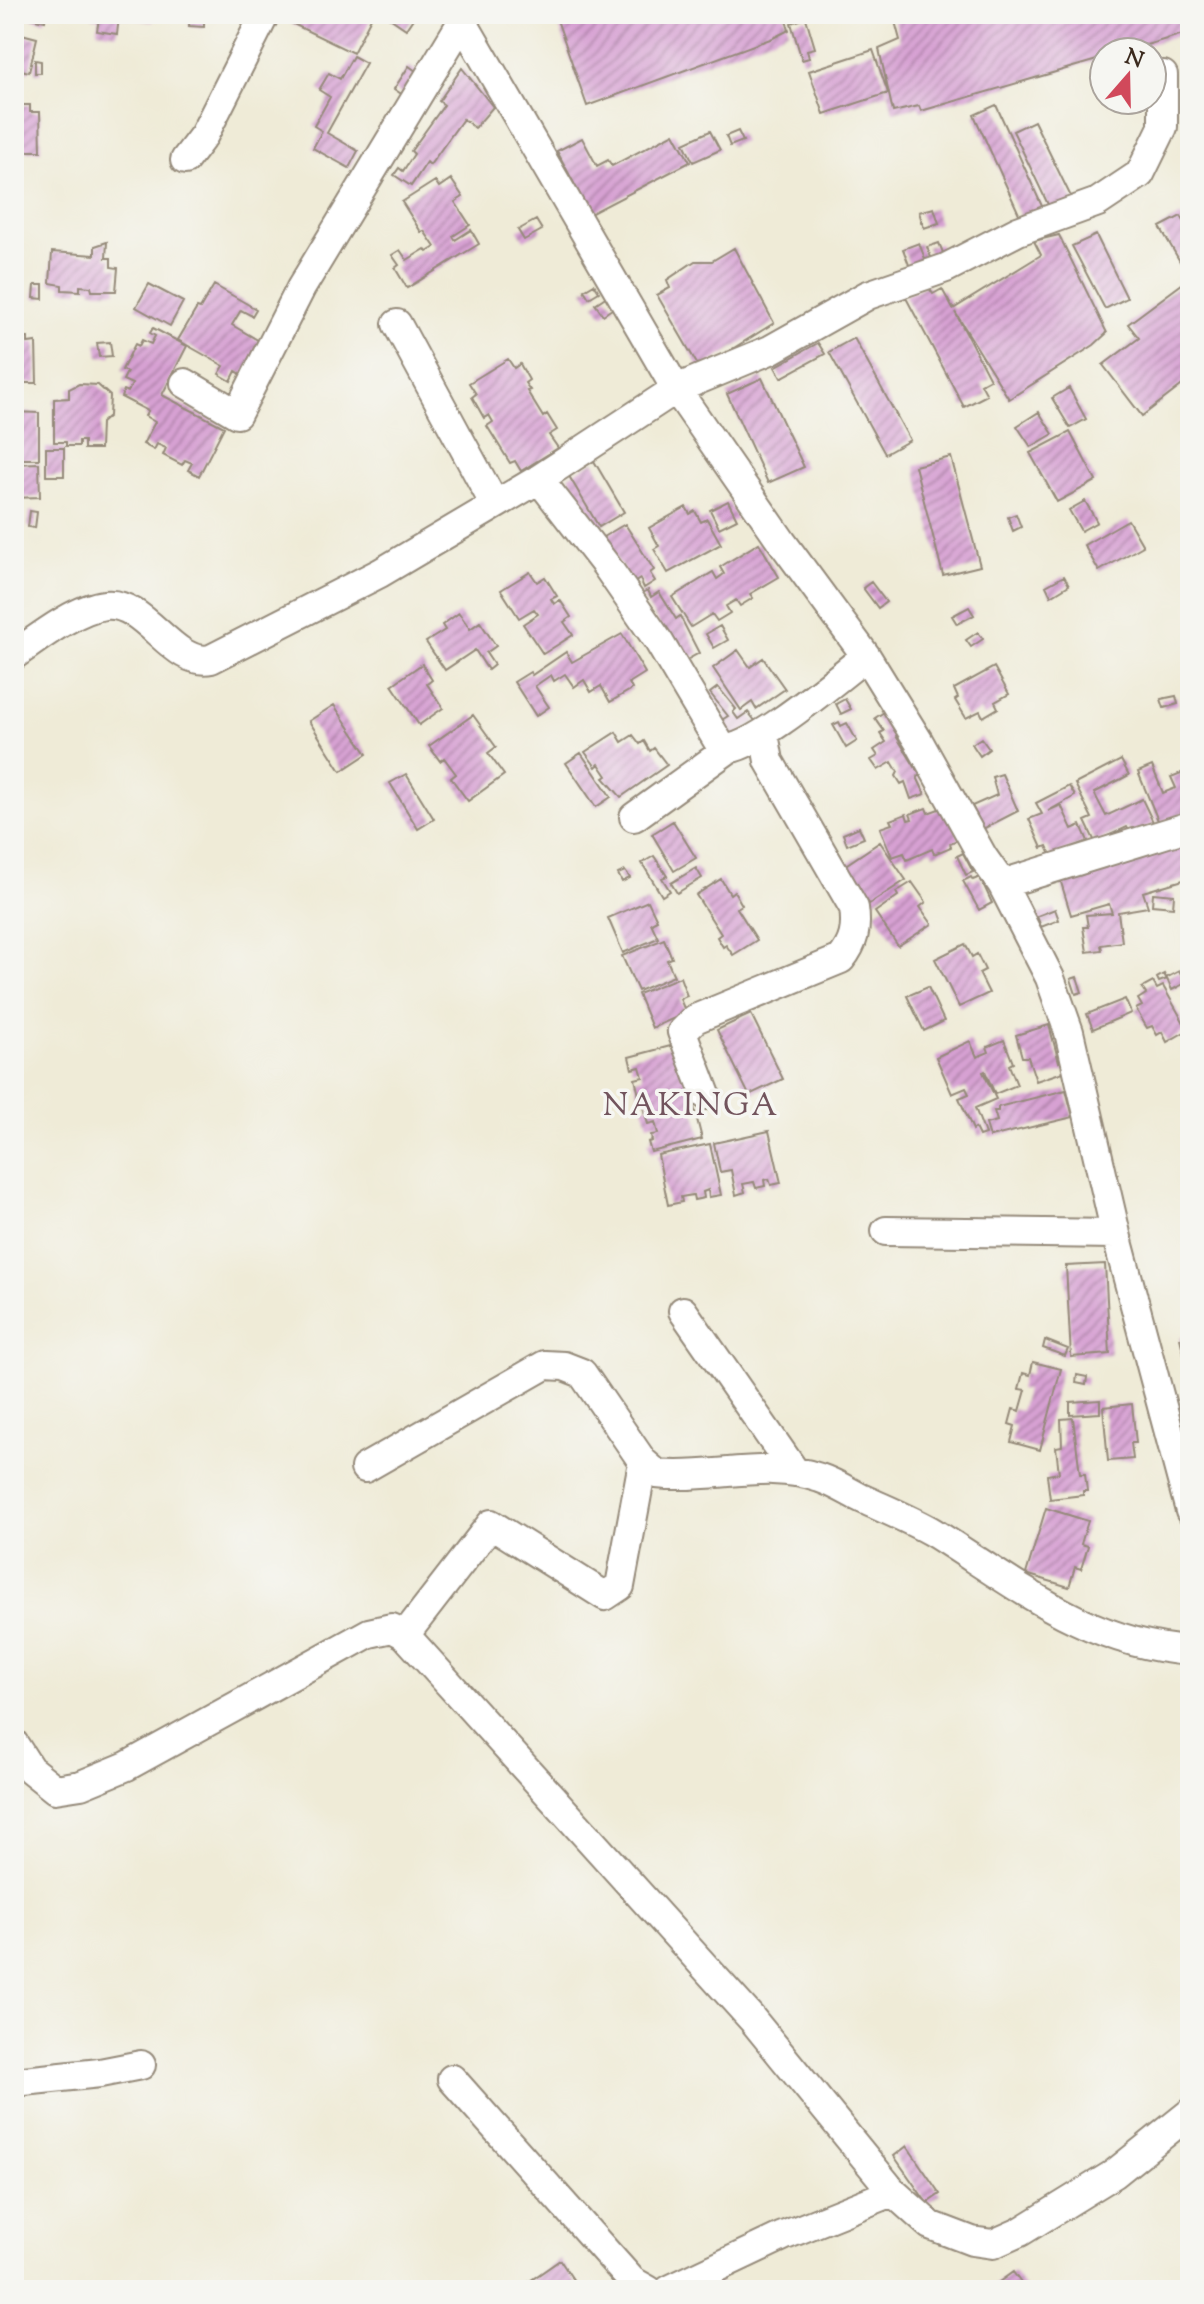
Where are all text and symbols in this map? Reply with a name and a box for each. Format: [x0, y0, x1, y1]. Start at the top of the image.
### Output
north arrow [1088, 36, 1168, 116]
text: N [1120, 42, 1148, 78]
district label: NAKINGA [603, 1084, 779, 1130]

